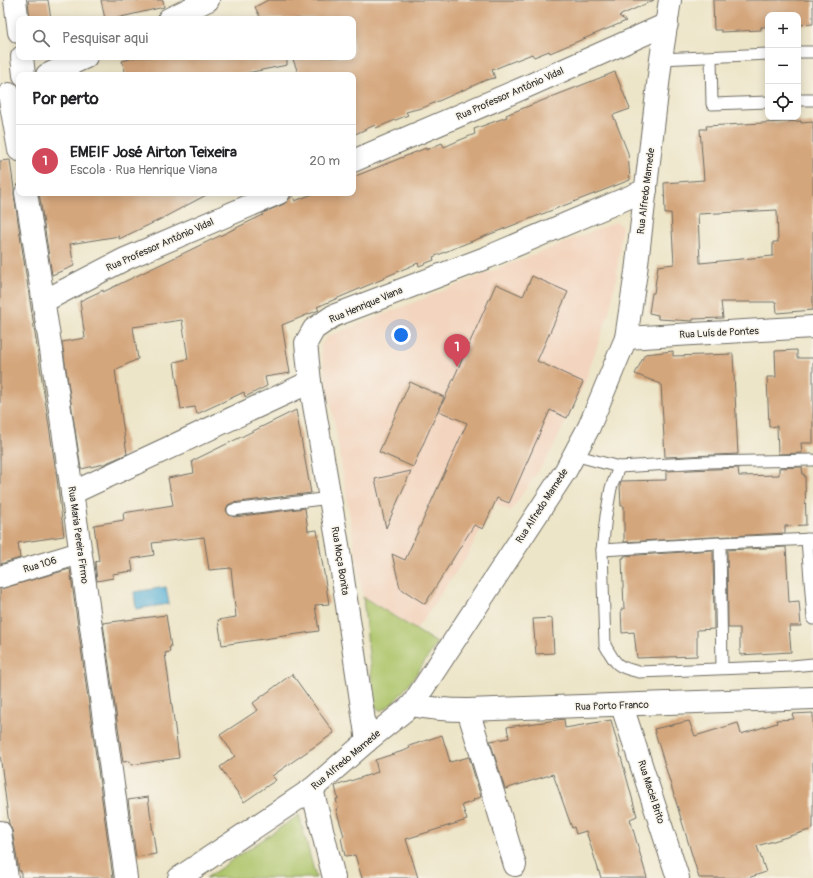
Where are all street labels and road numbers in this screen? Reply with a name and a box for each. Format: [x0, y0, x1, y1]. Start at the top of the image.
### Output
street label: Rua Professor Antônio Vidal [454, 65, 566, 123]
street label: Rua Alfredo Mamede [635, 147, 657, 235]
street label: Rua Professor Antônio Vidal [104, 216, 216, 274]
street label: Rua Henrique Viana [327, 284, 405, 326]
street label: Rua Luís de Pontes [679, 325, 760, 341]
street label: Rua Alfredo Mamede [513, 466, 571, 546]
street label: Rua Maria Pereira Firmo [65, 486, 91, 585]
street label: Rua Moça Bonita [329, 526, 351, 596]
street label: Rua 106 [22, 554, 58, 576]
street label: Rua Porto Franco [575, 699, 650, 713]
street label: Rua Alfredo Mamede [309, 727, 383, 792]
street label: Rua Maciel Brito [635, 759, 667, 826]

